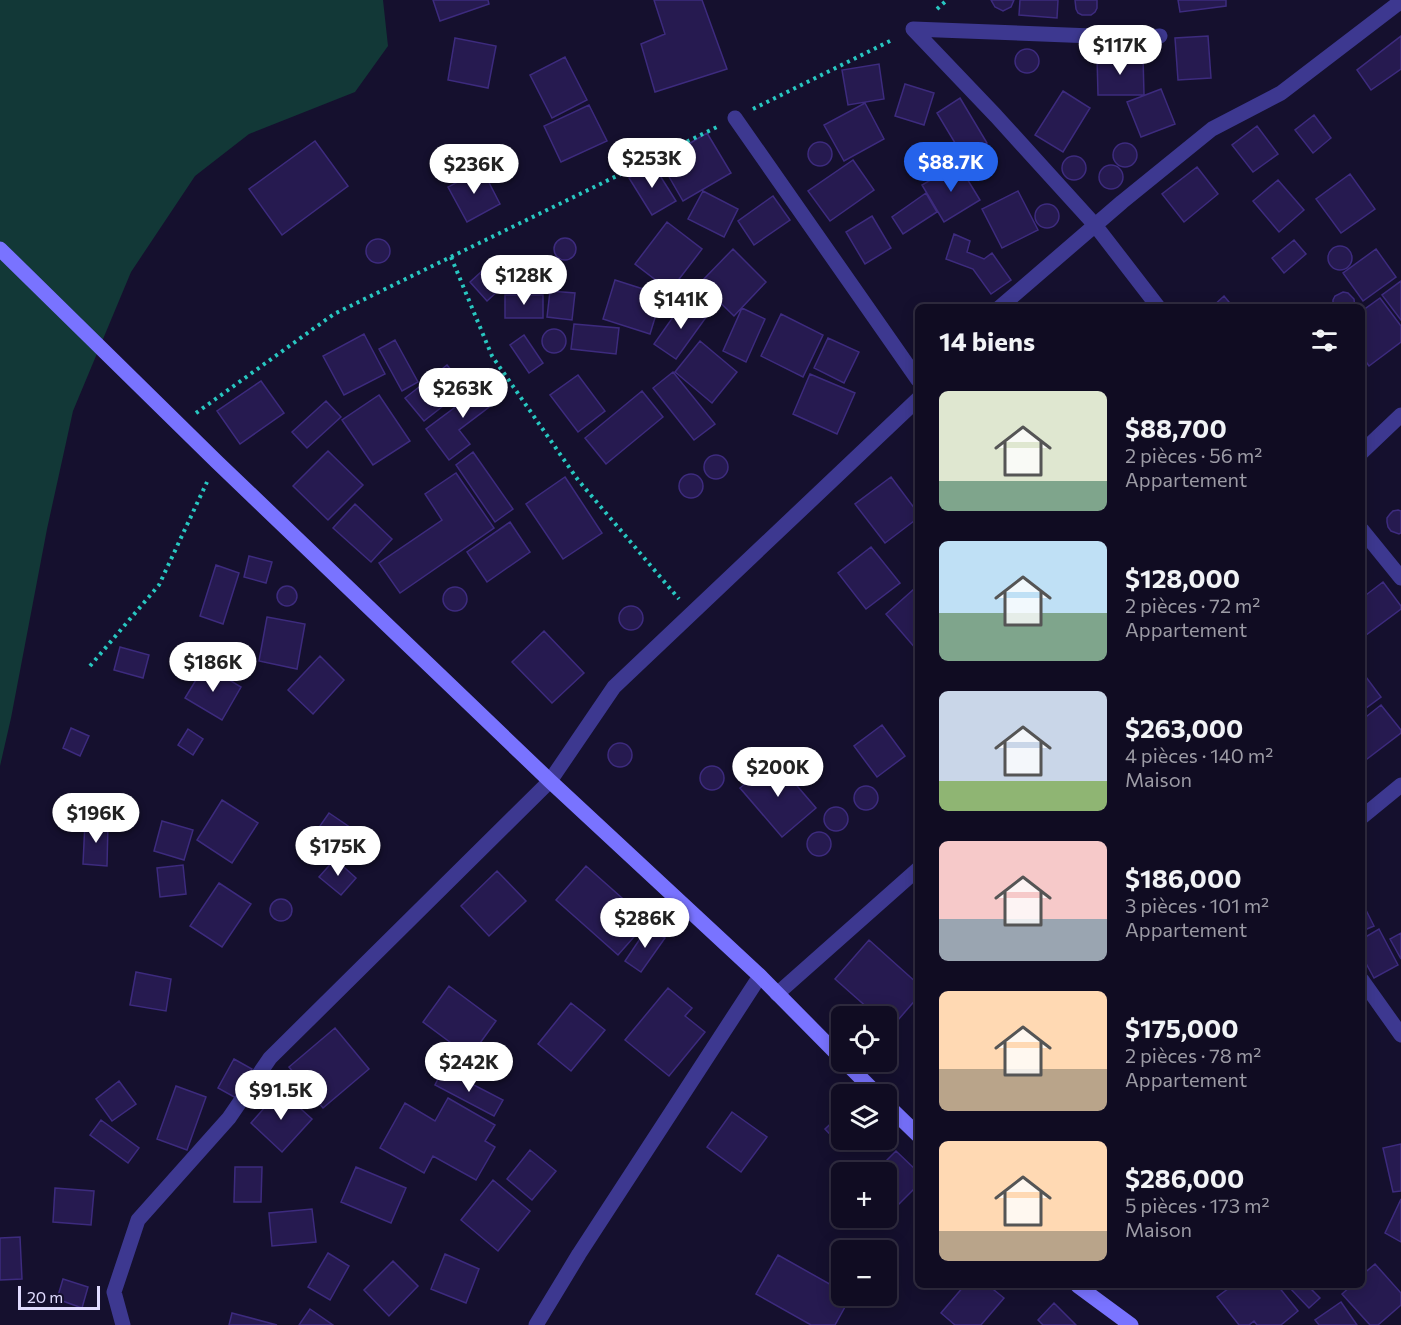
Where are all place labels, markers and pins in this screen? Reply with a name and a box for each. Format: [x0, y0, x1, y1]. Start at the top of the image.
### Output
pin: $117K [1078, 25, 1162, 76]
pin: $253K [610, 138, 694, 189]
pin: $88.7K [902, 142, 1000, 193]
pin: $236K [432, 144, 516, 195]
pin: $128K [482, 255, 566, 306]
pin: $141K [639, 279, 723, 330]
pin: $263K [421, 368, 505, 419]
pin: $186K [171, 642, 255, 693]
pin: $200K [736, 747, 820, 798]
pin: $196K [54, 793, 138, 844]
pin: $175K [296, 826, 380, 877]
pin: $286K [603, 898, 687, 949]
pin: $242K [427, 1042, 511, 1093]
pin: $91.5K [232, 1070, 330, 1121]

